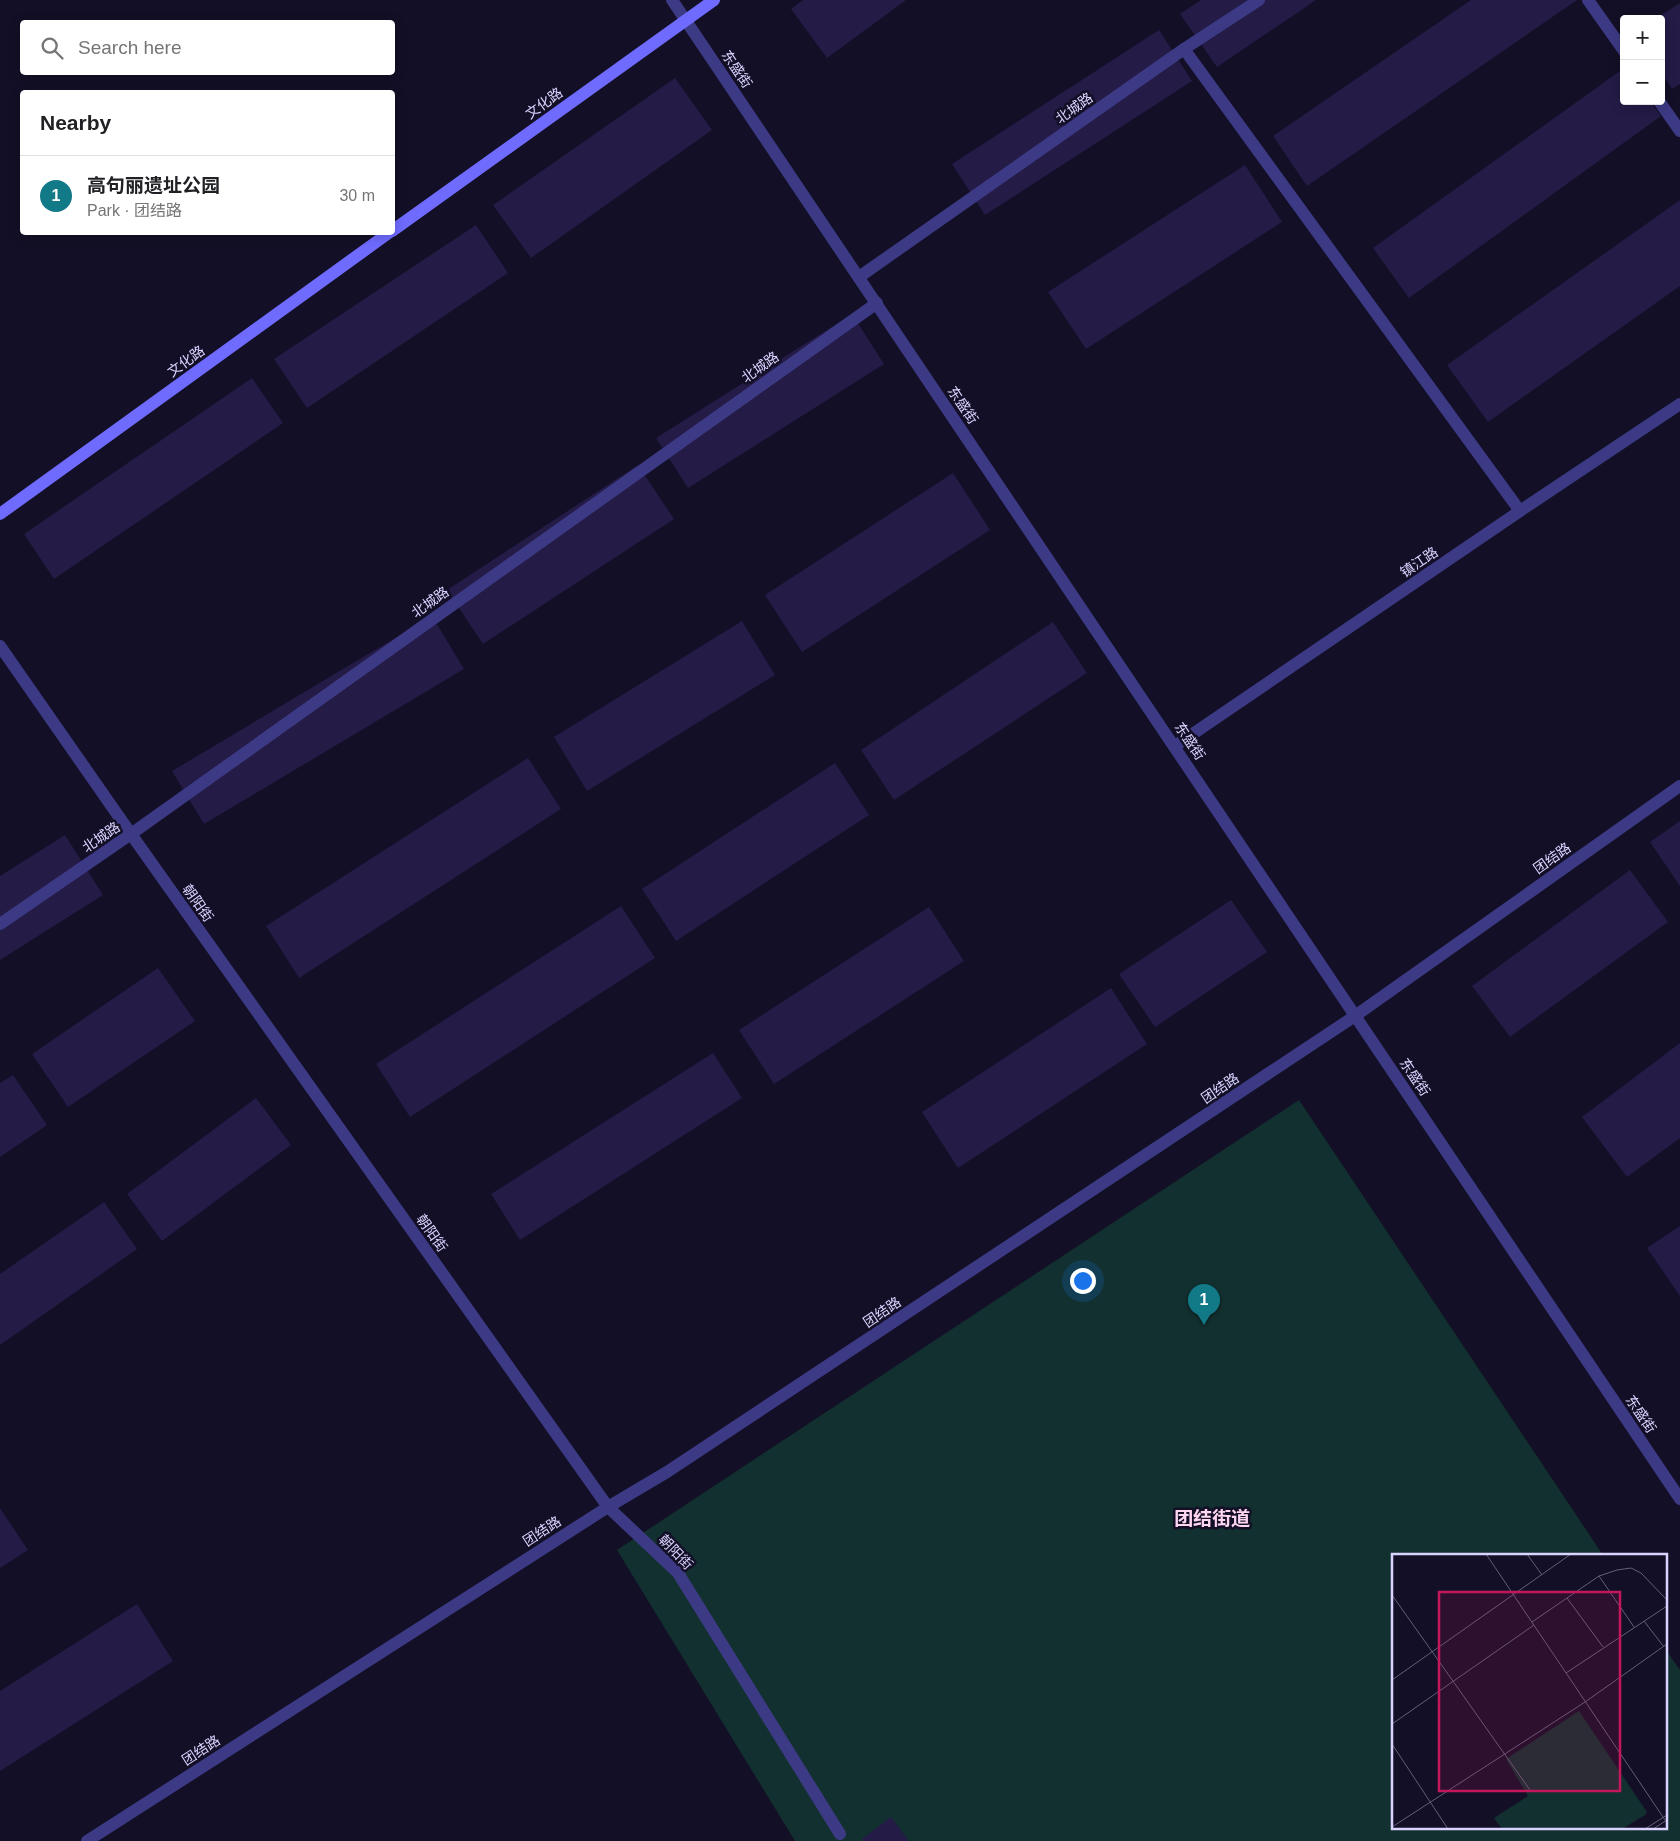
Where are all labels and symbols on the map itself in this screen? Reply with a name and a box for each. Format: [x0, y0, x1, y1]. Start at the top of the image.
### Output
street label: 东盛街 [719, 47, 755, 91]
street label: 文化路 [522, 84, 566, 122]
street label: 北城路 [1052, 89, 1096, 127]
street label: 文化路 [164, 342, 208, 380]
street label: 北城路 [738, 348, 782, 386]
street label: 东盛街 [945, 383, 981, 427]
street label: 镇江路 [1397, 544, 1441, 580]
street label: 北城路 [408, 583, 452, 621]
street label: 东盛街 [1172, 719, 1208, 763]
street label: 北城路 [79, 819, 123, 855]
street label: 团结路 [1530, 839, 1574, 877]
street label: 朝阳街 [179, 881, 217, 925]
street label: 东盛街 [1397, 1055, 1433, 1099]
street label: 团结路 [1198, 1070, 1242, 1106]
street label: 朝阳街 [413, 1211, 451, 1255]
your location [1070, 1268, 1096, 1294]
pin: 1 [1188, 1284, 1220, 1325]
street label: 团结路 [860, 1294, 904, 1330]
street label: 东盛街 [1623, 1392, 1659, 1436]
district label: 团结街道 [1174, 1508, 1250, 1529]
street label: 团结路 [520, 1513, 564, 1549]
street label: 朝阳街 [656, 1531, 696, 1573]
inset map [1392, 1554, 1668, 1828]
street label: 团结路 [179, 1732, 223, 1768]

